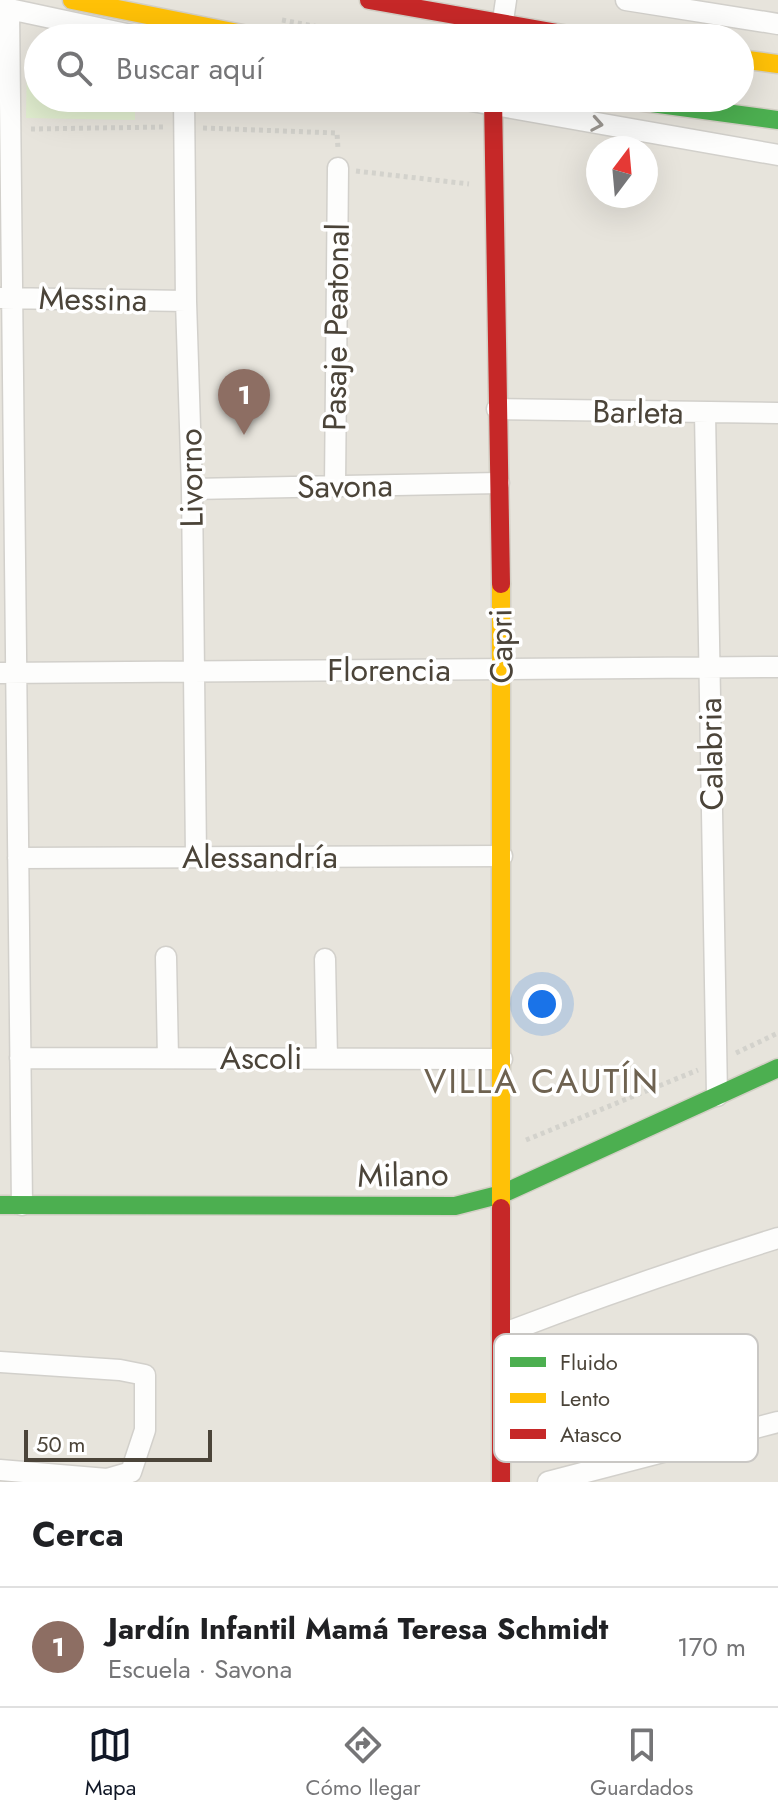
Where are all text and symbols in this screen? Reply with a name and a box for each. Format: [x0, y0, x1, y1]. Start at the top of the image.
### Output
search box [24, 24, 754, 112]
icon: search [52, 46, 96, 90]
text: Buscar aquí [116, 47, 264, 90]
one-way arrow [590, 114, 604, 131]
north arrow [586, 136, 658, 208]
street label: Pasaje Peatonal [311, 223, 361, 431]
street label: Messina [38, 275, 148, 323]
pin: 1 [218, 369, 270, 435]
street label: Barleta [592, 388, 684, 436]
street label: Livorno [167, 428, 215, 528]
street label: Savona [297, 462, 393, 510]
street label: Capri [477, 608, 525, 684]
street label: Florencia [327, 647, 451, 693]
street label: Calabria [687, 697, 735, 811]
street label: Alessandría [182, 834, 338, 880]
your location [522, 984, 562, 1024]
street label: Ascoli [220, 1035, 302, 1081]
district label: VILLA CAUTÍN [424, 1057, 660, 1106]
street label: Milano [357, 1151, 449, 1199]
legend [494, 1334, 758, 1462]
text: Fluido [560, 1346, 618, 1378]
text: Lento [560, 1382, 610, 1414]
text: Atasco [560, 1418, 622, 1450]
scale bar [24, 1426, 212, 1462]
text: 50 m [36, 1428, 85, 1460]
text: Cerca [32, 1510, 124, 1559]
text: Jardín Infantil Mamá Teresa Schmidt [108, 1607, 608, 1650]
text: 1 [51, 1628, 65, 1666]
text: 170 m [677, 1628, 746, 1666]
text: Escuela · Savona [108, 1650, 292, 1688]
tab: Mapa [85, 1723, 136, 1803]
tab: Cómo llegar [306, 1723, 421, 1803]
tab: Guardados [590, 1723, 693, 1803]

